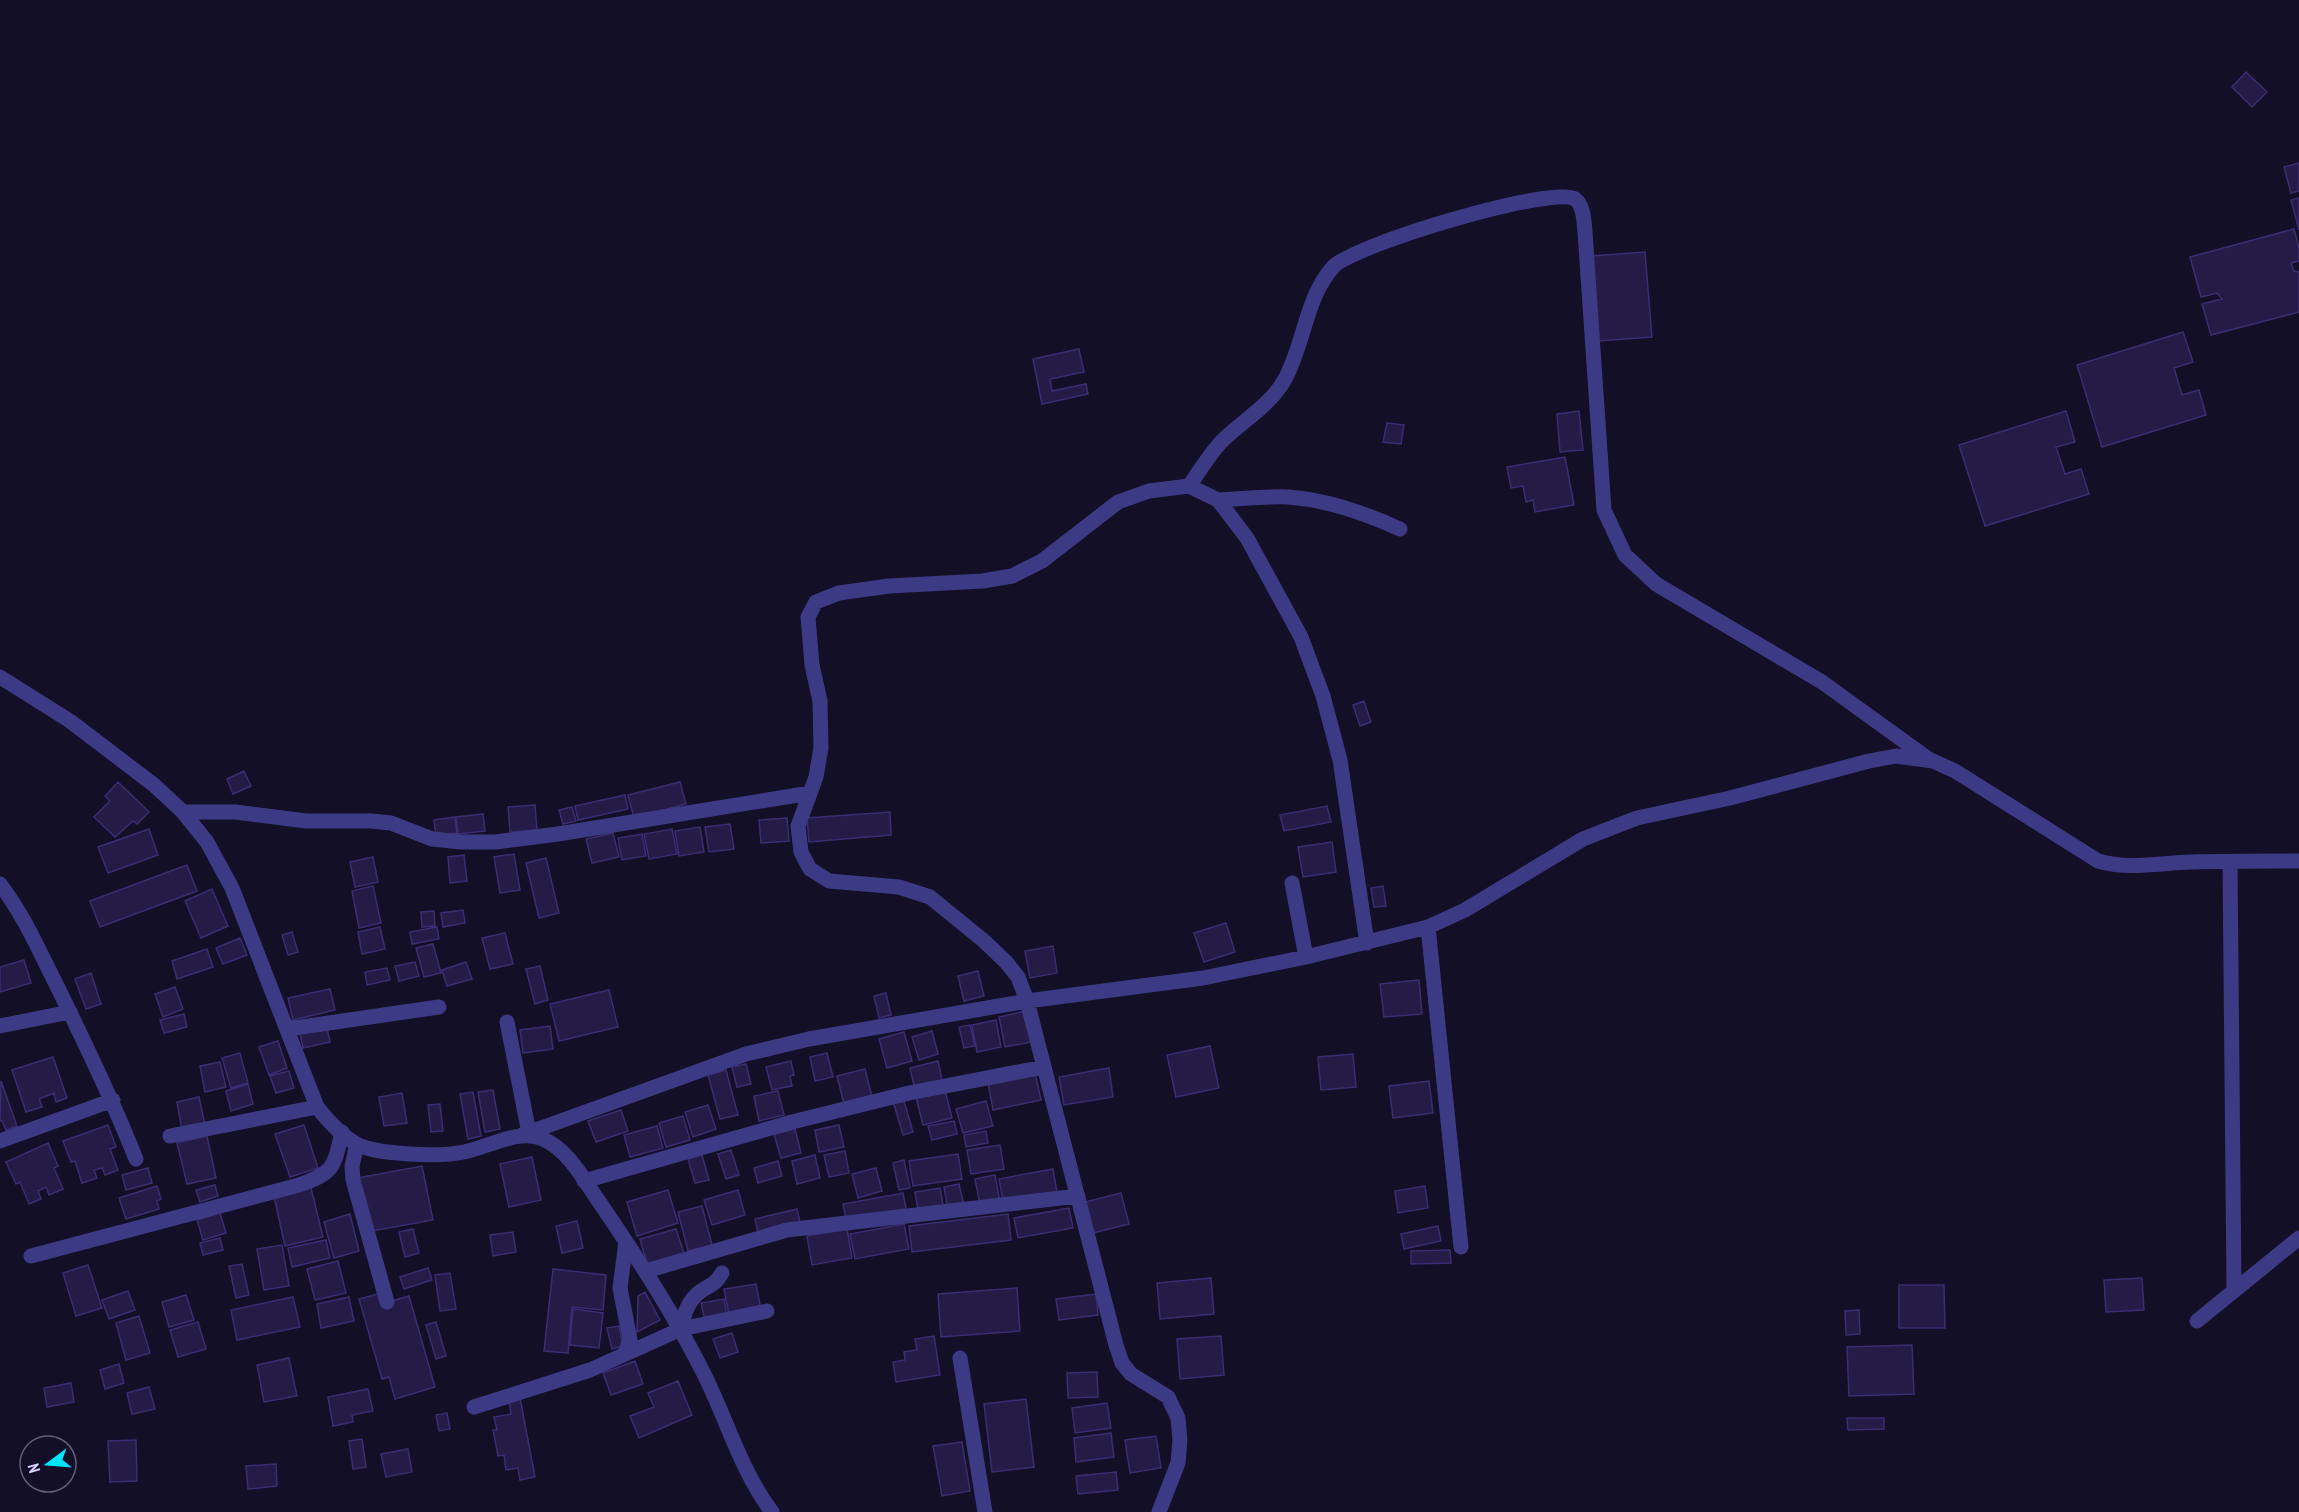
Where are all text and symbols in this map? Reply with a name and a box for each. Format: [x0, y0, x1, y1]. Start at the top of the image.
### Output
north arrow [18, 1434, 78, 1494]
text: N [23, 1461, 44, 1475]

